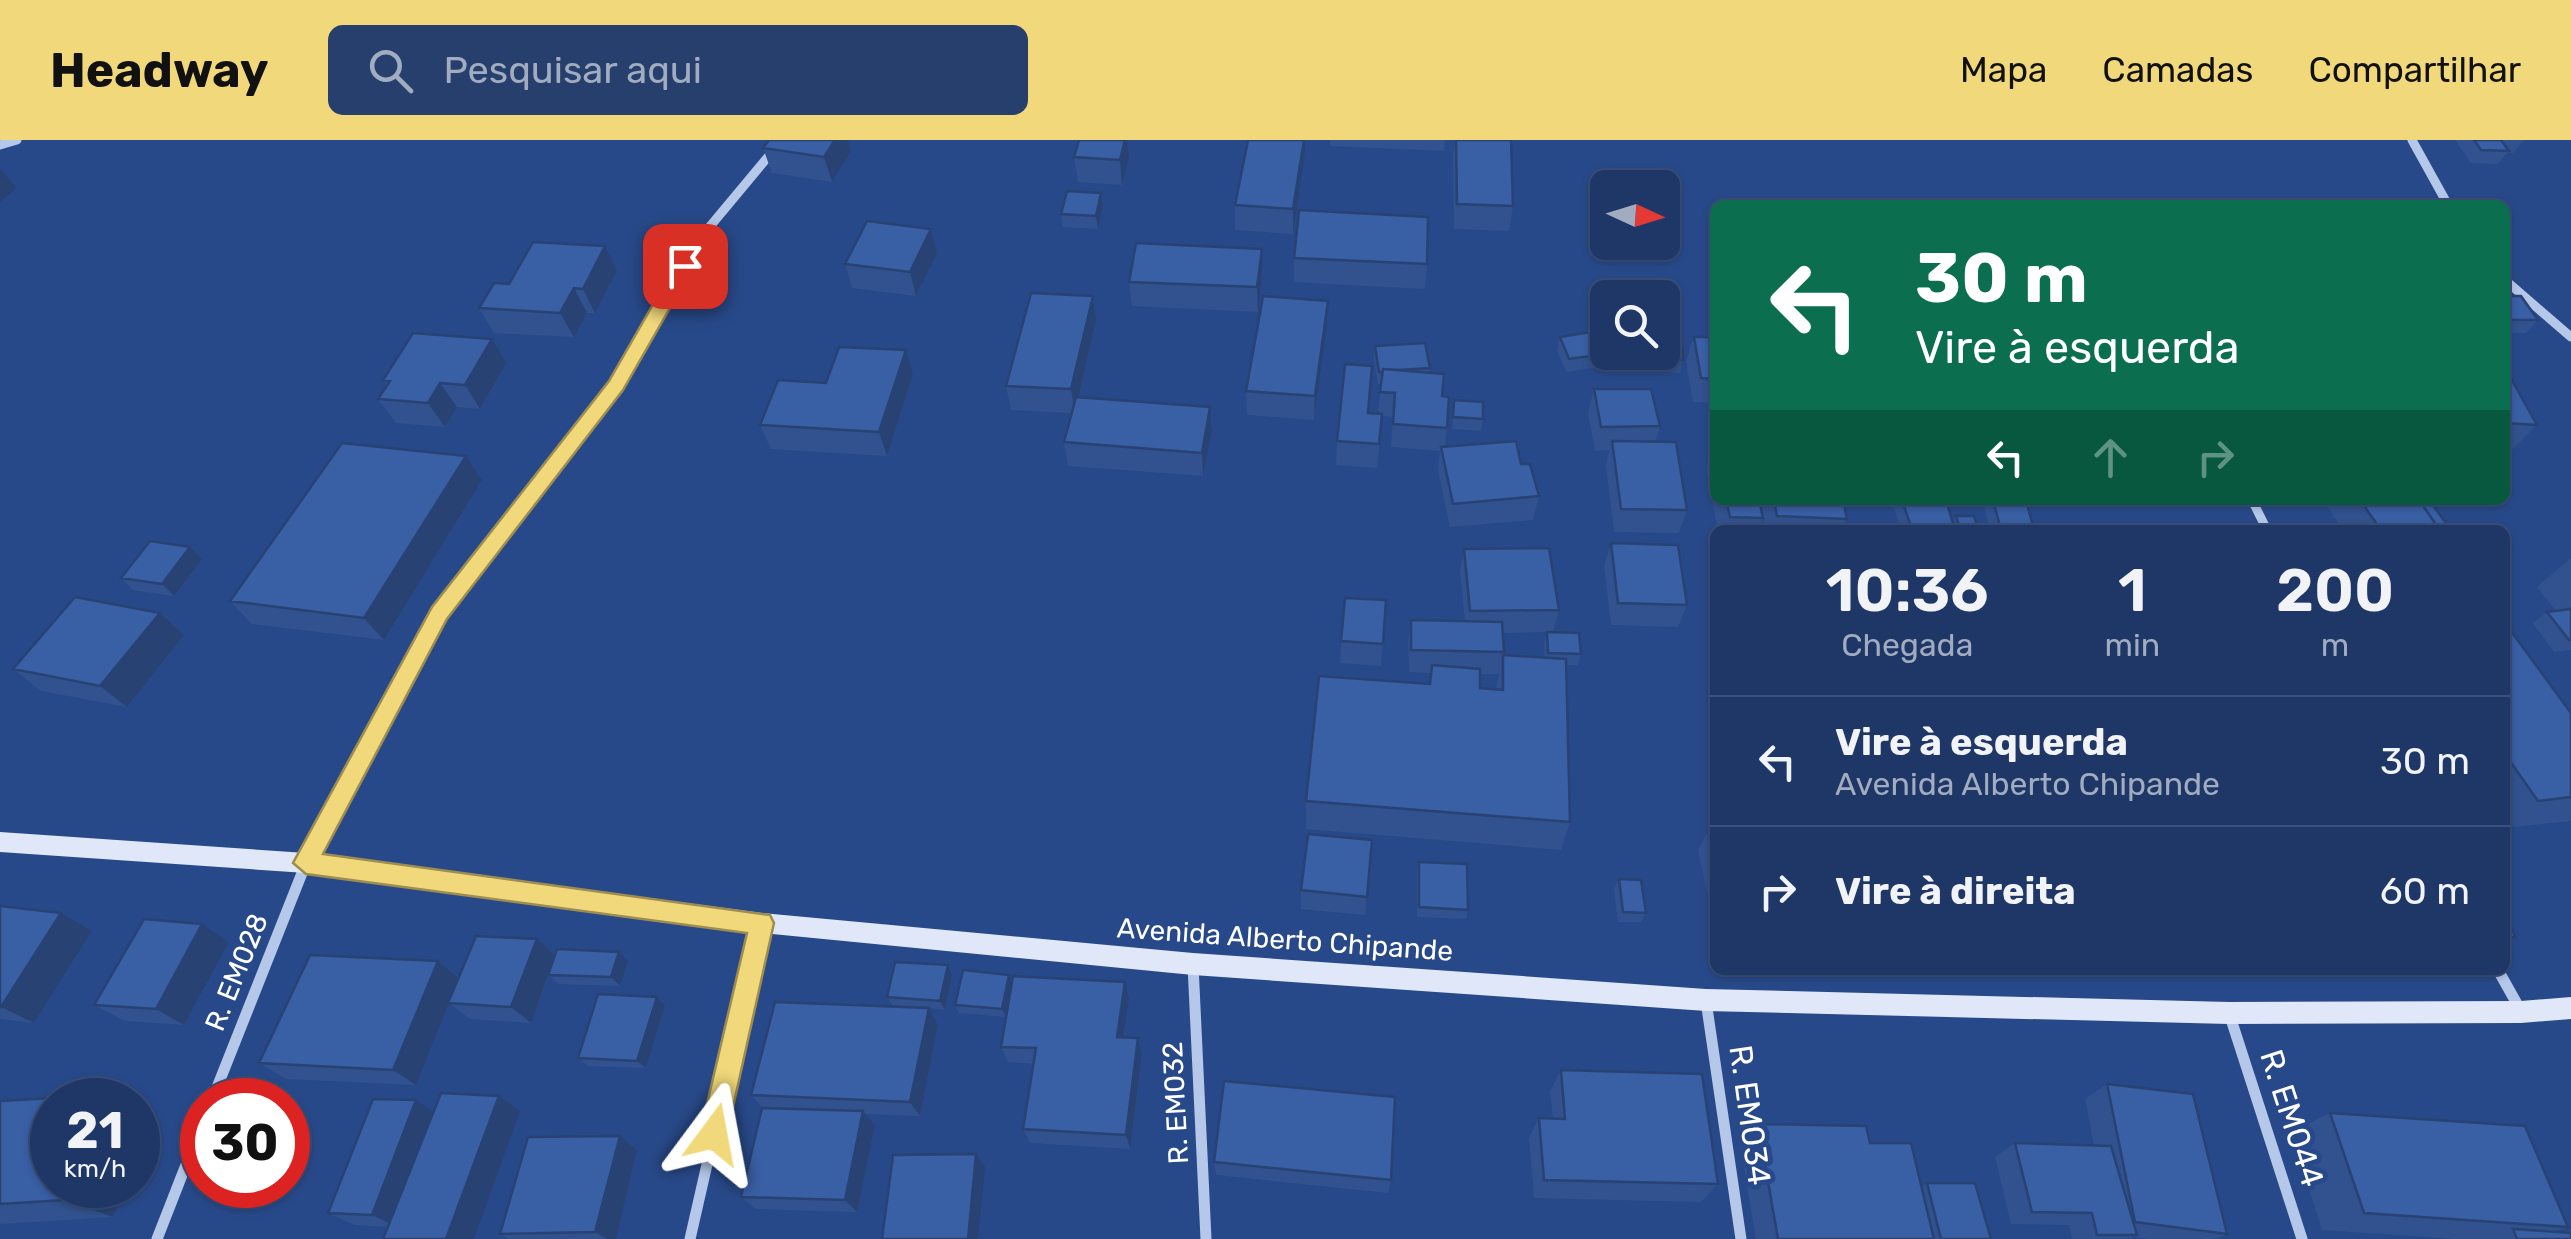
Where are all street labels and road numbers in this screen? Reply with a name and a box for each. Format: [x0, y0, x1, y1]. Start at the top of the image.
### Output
street label: R. EM028 [198, 909, 275, 1036]
street label: Avenida Alberto Chipande [1116, 911, 1454, 968]
street label: R. EM032 [1156, 1041, 1195, 1165]
street label: R. EM034 [1721, 1042, 1779, 1188]
street label: R. EM044 [2252, 1045, 2332, 1191]

